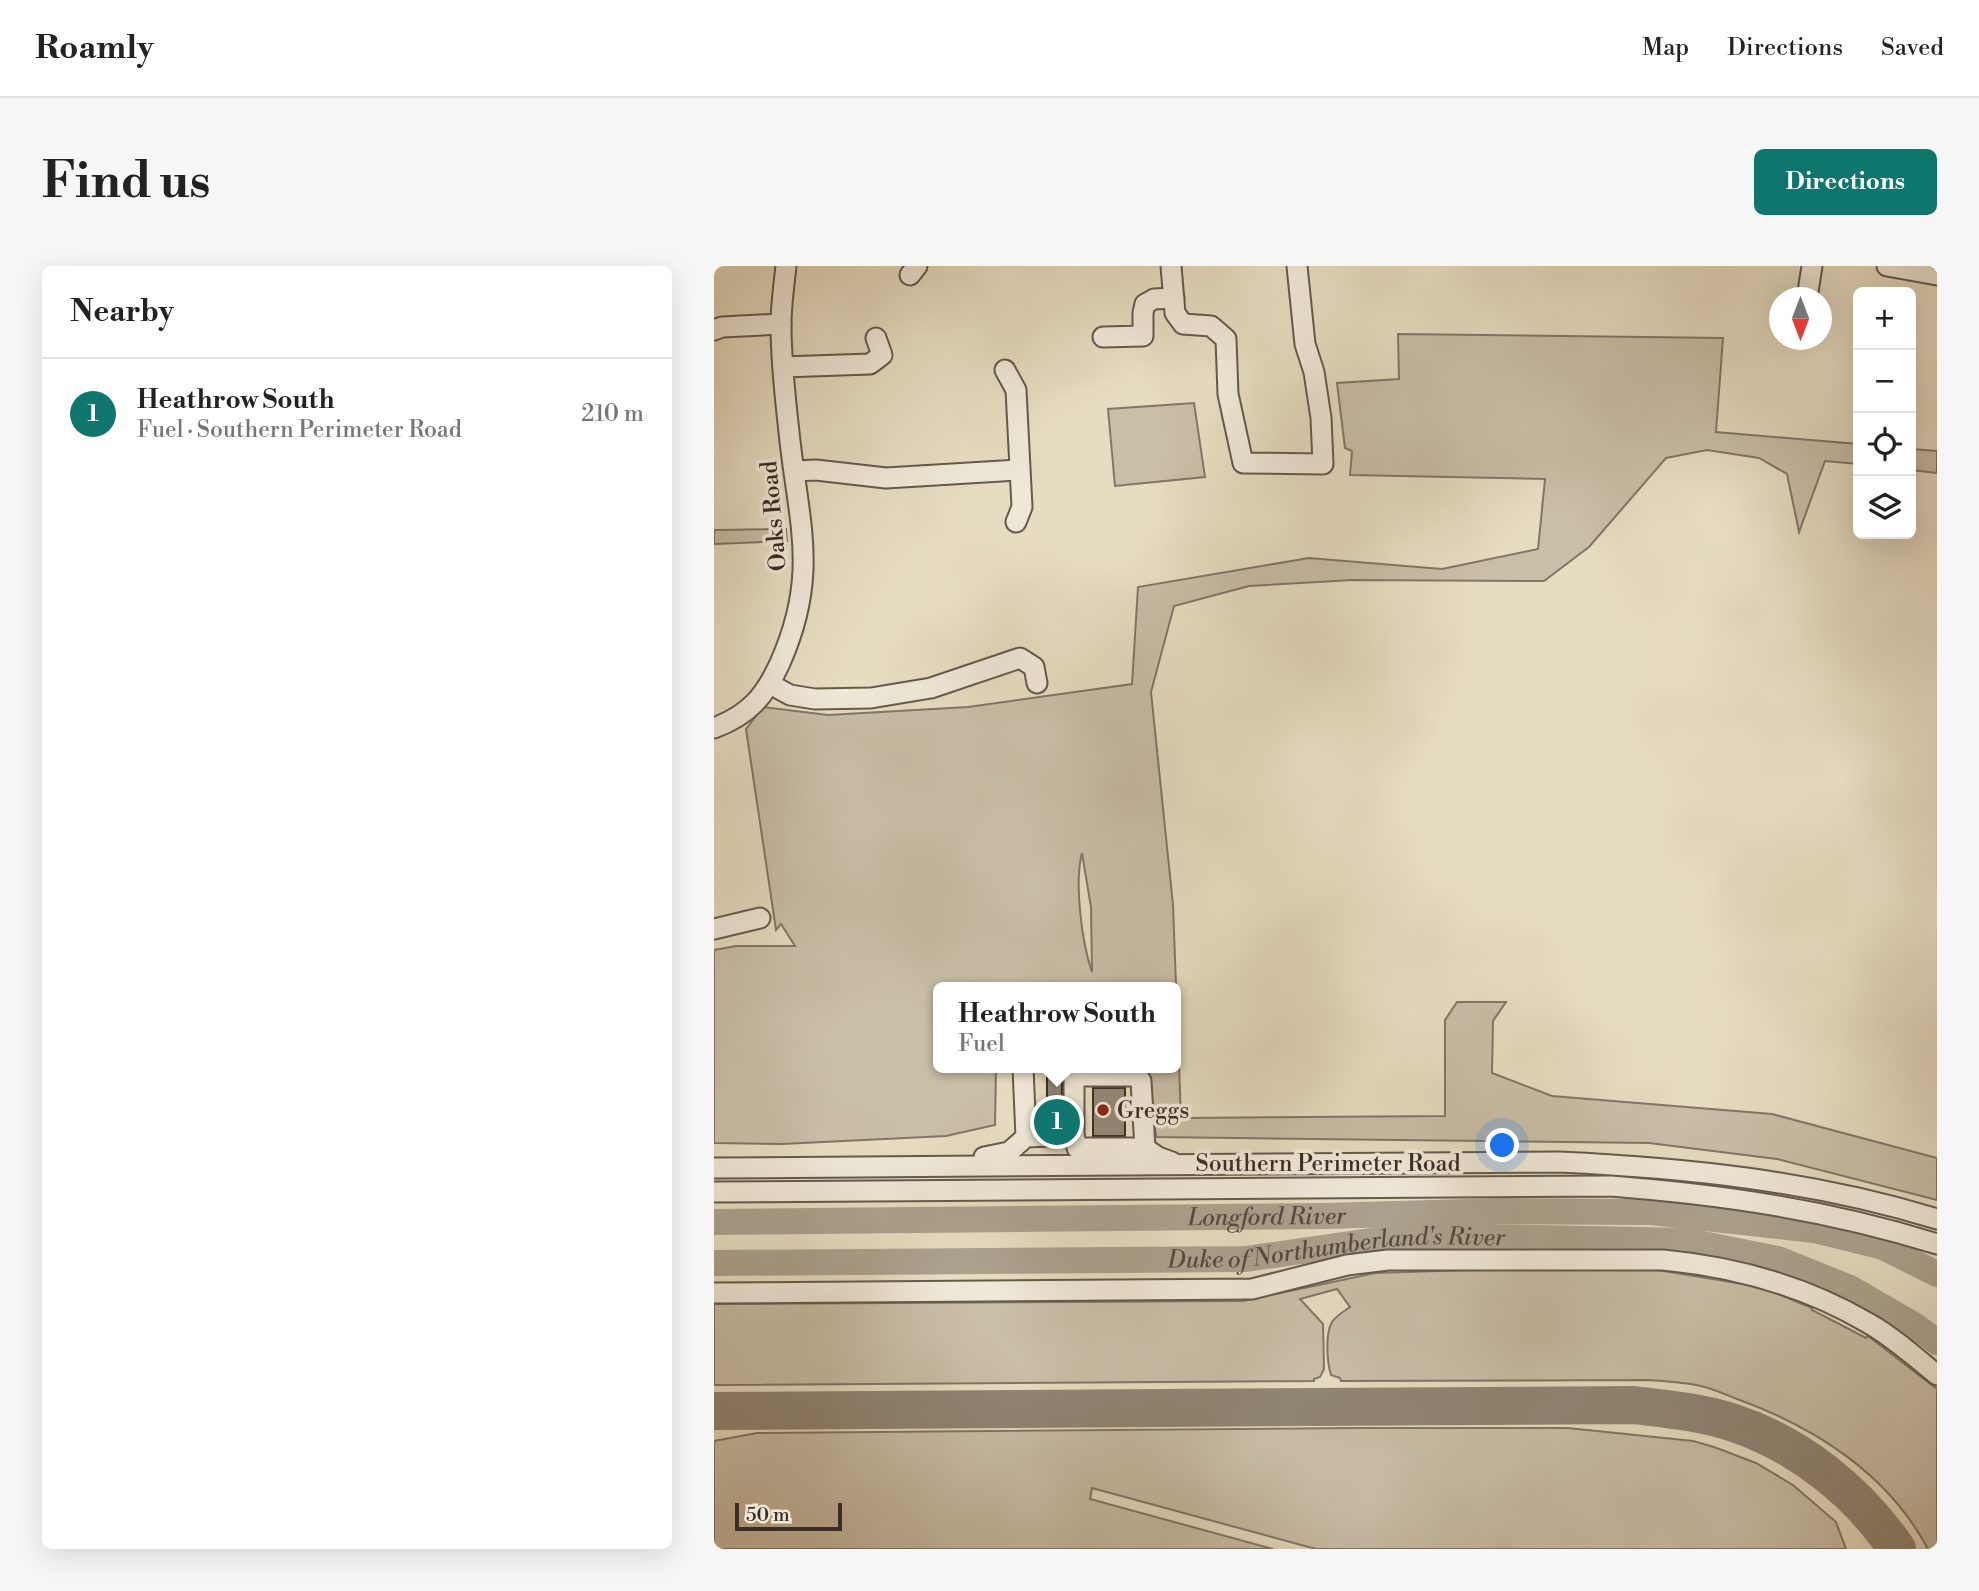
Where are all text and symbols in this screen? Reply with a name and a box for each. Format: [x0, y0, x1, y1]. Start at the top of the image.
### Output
text: Roamly [35, 28, 154, 69]
text: Map [1642, 33, 1689, 63]
text: Directions [1727, 33, 1843, 63]
text: Saved [1881, 33, 1944, 63]
button: Directions [1754, 149, 1937, 215]
text: Find us [42, 152, 211, 213]
north arrow [1769, 287, 1832, 350]
map controls [1853, 287, 1916, 539]
button: + [1853, 287, 1916, 350]
text: Nearby [70, 293, 174, 331]
button: − [1853, 350, 1916, 413]
text: Heathrow South [137, 384, 335, 416]
text: 1 [87, 400, 99, 428]
text: 210 m [581, 400, 644, 428]
button: locate [1853, 413, 1916, 476]
text: Fuel · Southern Perimeter Road [137, 416, 462, 444]
street label: Oaks Road [755, 460, 793, 572]
button: layers [1853, 476, 1916, 539]
popup [933, 982, 1181, 1073]
text: Heathrow South [958, 998, 1156, 1030]
text: Fuel [958, 1030, 1005, 1058]
pin: 1 [1034, 1096, 1080, 1148]
place label: Greggs [1117, 1097, 1189, 1125]
marker: Greggs [1095, 1102, 1111, 1118]
your location [1485, 1128, 1519, 1162]
street label: Southern Perimeter Road [1196, 1150, 1460, 1178]
water label: Longford River [1187, 1201, 1347, 1233]
water label: Duke of Northumberland's River [1166, 1222, 1506, 1276]
scale bar [735, 1500, 842, 1532]
text: 50 m [746, 1503, 790, 1527]

